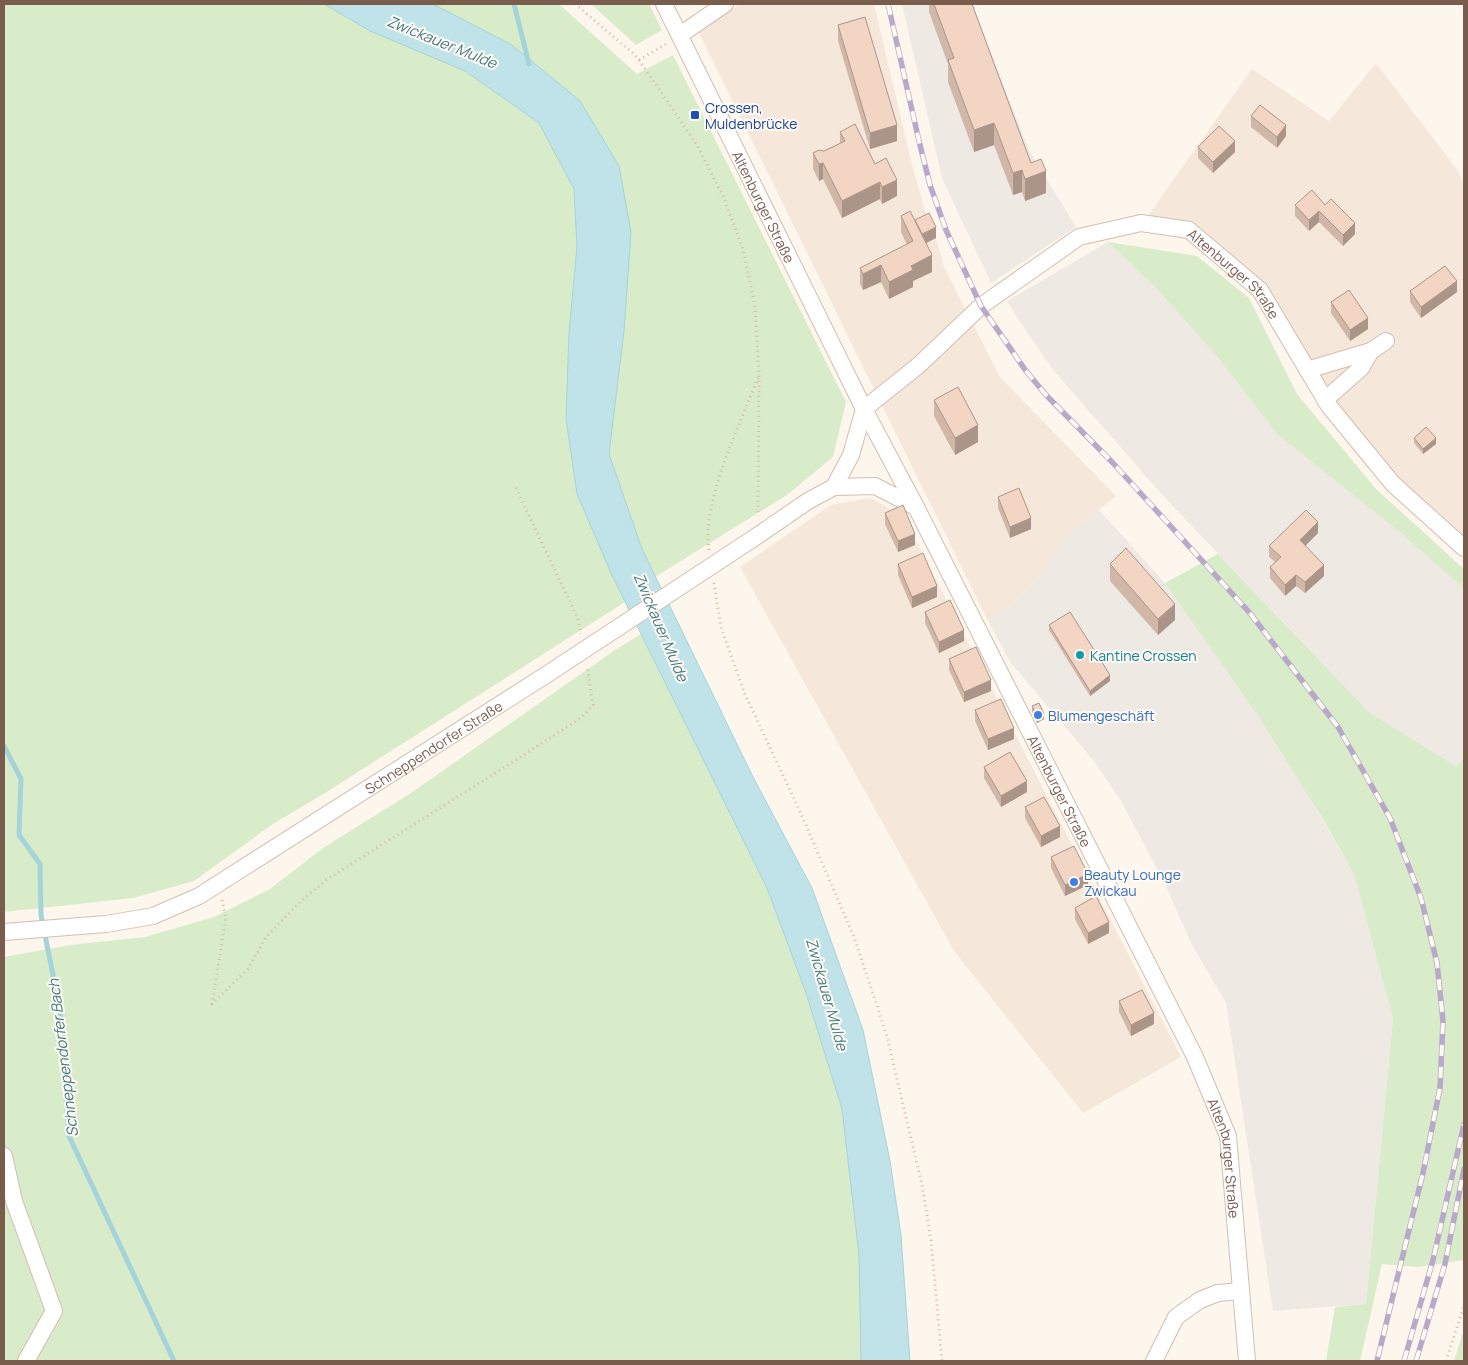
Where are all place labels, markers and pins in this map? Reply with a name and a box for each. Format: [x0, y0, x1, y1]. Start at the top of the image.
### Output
place label: Crossen, Muldenbrücke [705, 98, 797, 133]
marker: Crossen, Muldenbrücke [689, 109, 701, 121]
place label: Kantine Crossen [1090, 646, 1197, 665]
marker: Kantine Crossen [1074, 649, 1086, 661]
place label: Blumengeschäft [1048, 706, 1155, 725]
marker: Blumengeschäft [1032, 709, 1044, 721]
place label: Beauty Lounge Zwickau [1084, 865, 1181, 900]
marker: Beauty Lounge Zwickau [1068, 876, 1080, 888]

